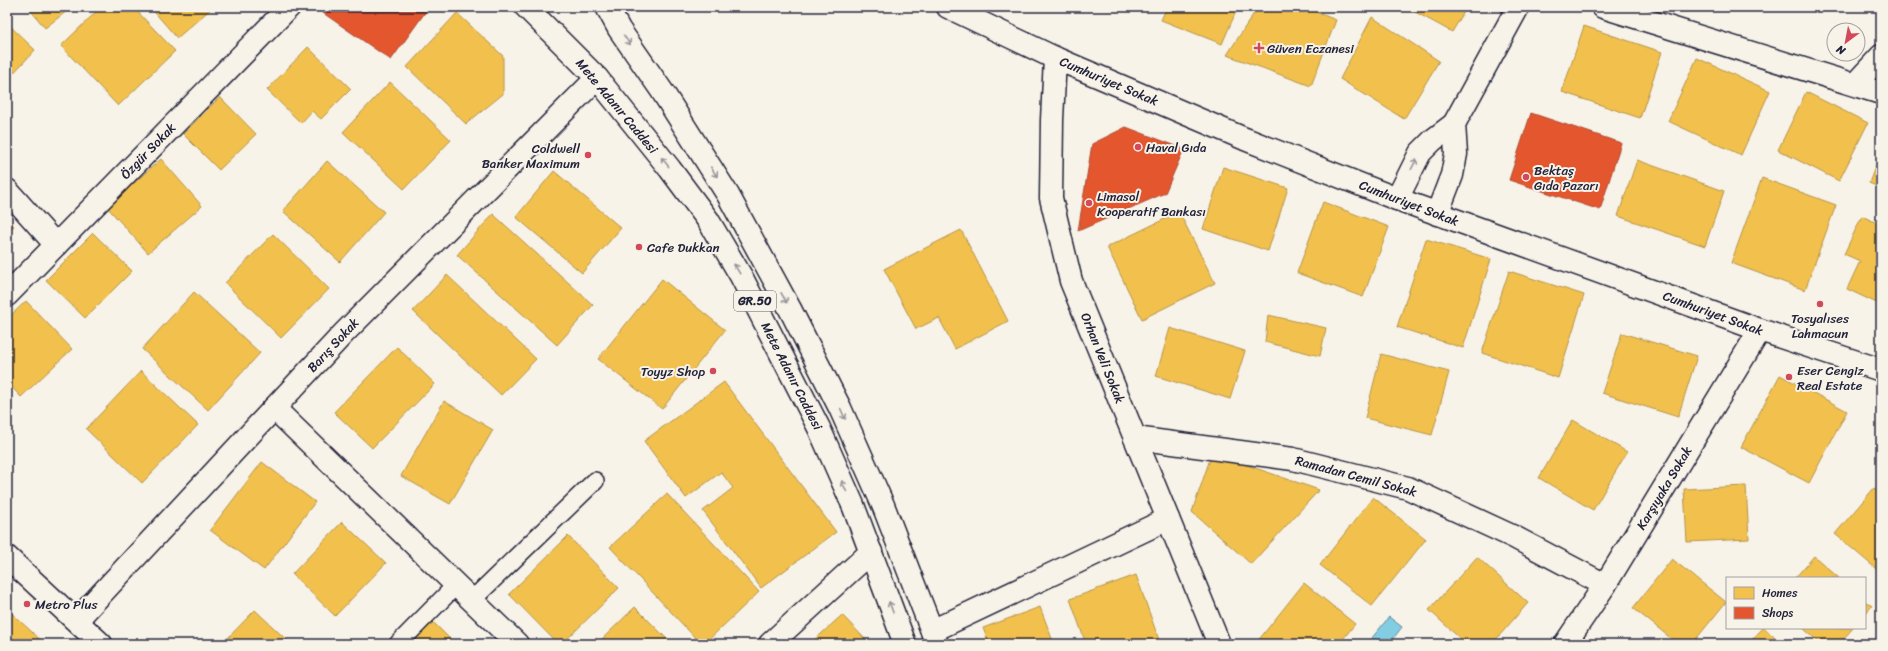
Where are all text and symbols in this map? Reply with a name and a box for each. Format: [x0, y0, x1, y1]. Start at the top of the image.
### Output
north arrow [1826, 22, 1866, 62]
one-way arrow [623, 35, 631, 46]
place label: Güven Eczanesi [1267, 37, 1354, 60]
text: N [1832, 40, 1850, 61]
marker: Güven Eczanesi [1254, 43, 1264, 53]
street label: Cumhuriyet Sokak [1056, 50, 1162, 112]
street label: Mete Adanır Caddesi [570, 53, 664, 159]
street label: Özgür Sokak [115, 117, 181, 185]
place label: Haval Gıda [1146, 136, 1207, 159]
place label: Coldwell Banker Maximum [482, 137, 580, 175]
marker: Haval Gıda [1133, 142, 1143, 152]
marker: Coldwell Banker Maximum [583, 150, 593, 160]
one-way arrow [660, 156, 669, 167]
one-way arrow [1411, 159, 1418, 171]
place label: Bektaş Gıda Pazarı [1534, 159, 1599, 197]
one-way arrow [709, 167, 718, 178]
marker: Bektaş Gıda Pazarı [1521, 172, 1531, 182]
street label: Cumhuriyet Sokak [1356, 173, 1462, 233]
place label: Limasol Kooperatif Bankası [1097, 185, 1206, 223]
marker: Limasol Kooperatif Bankası [1084, 198, 1094, 208]
place label: Cafe Dukkan [647, 236, 720, 259]
marker: Cafe Dukkan [634, 242, 644, 252]
one-way arrow [733, 263, 741, 275]
street label: Cumhuriyet Sokak [1660, 284, 1767, 342]
road number: GR.50 [734, 291, 776, 311]
one-way arrow [781, 292, 788, 304]
marker: Tosyalıses Lahmacun [1815, 299, 1825, 309]
place label: Tosyalıses Lahmacun [1791, 307, 1849, 345]
street label: Orhan Veli Sokak [1074, 309, 1132, 407]
street label: Barış Sokak [301, 312, 365, 378]
street label: Mete Adanır Caddesi [755, 318, 829, 435]
place label: Eser Cengiz Real Estate [1797, 359, 1865, 397]
place label: Toyyz Shop [641, 360, 705, 383]
marker: Toyyz Shop [708, 366, 718, 376]
marker: Eser Cengiz Real Estate [1784, 372, 1794, 382]
one-way arrow [839, 408, 847, 420]
street label: Karşıyaka Sokak [1630, 442, 1698, 534]
street label: Ramadan Cemil Sokak [1293, 449, 1419, 503]
one-way arrow [840, 481, 848, 493]
legend [1726, 577, 1866, 629]
text: Homes [1762, 582, 1798, 604]
place label: Metro Plus [35, 593, 99, 616]
marker: Metro Plus [22, 599, 32, 609]
one-way arrow [887, 602, 895, 614]
text: Shops [1762, 602, 1793, 624]

